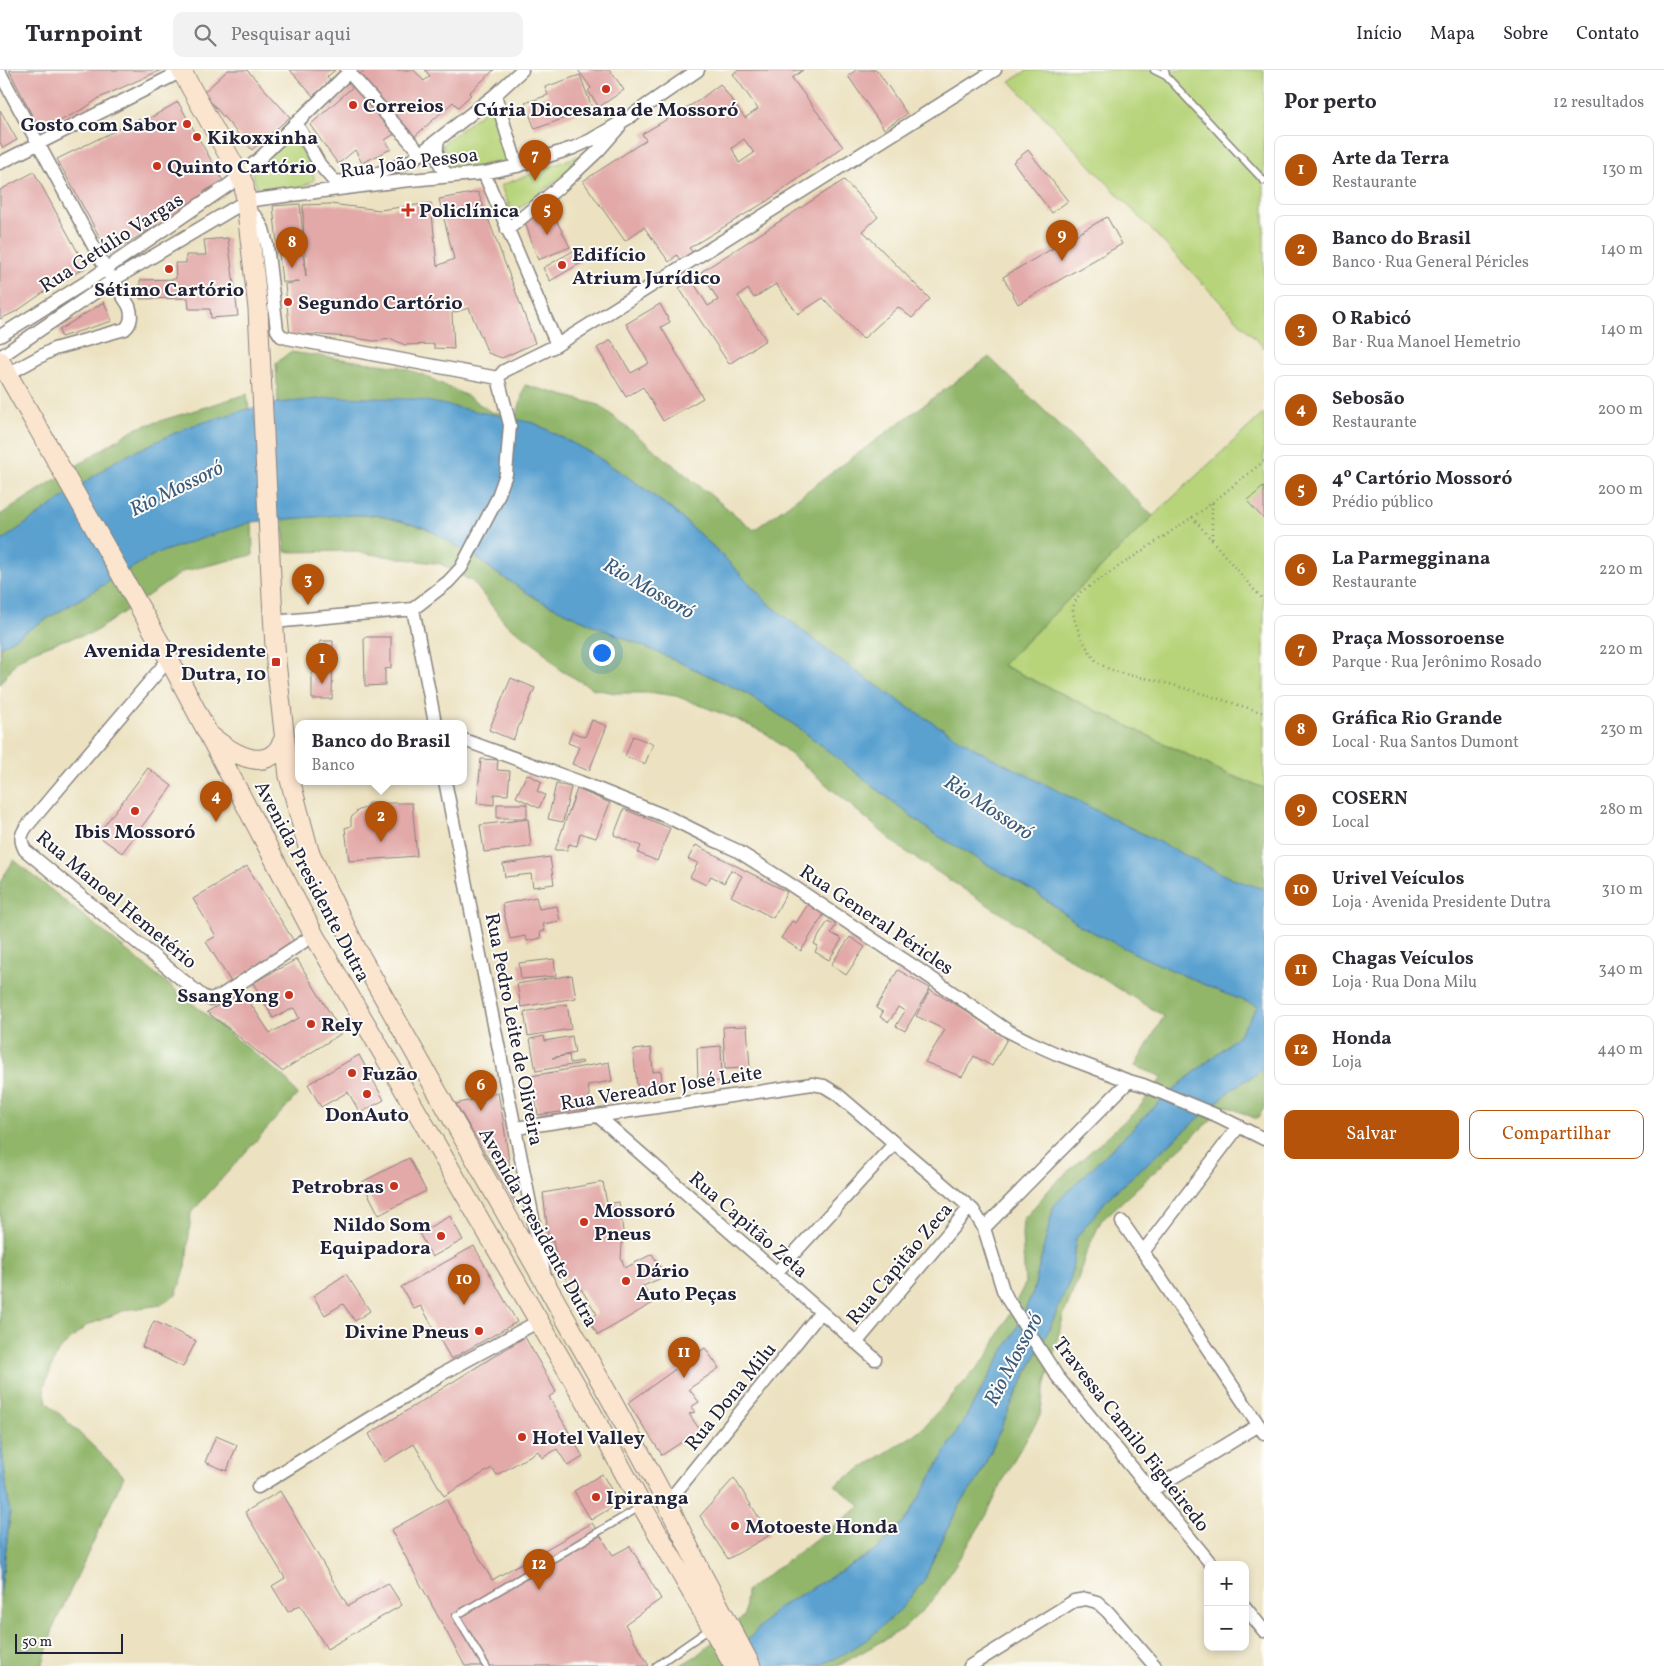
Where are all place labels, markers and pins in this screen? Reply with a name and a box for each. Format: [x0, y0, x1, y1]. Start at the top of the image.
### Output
marker: Cúria Diocesana de Mossoró [600, 83, 612, 95]
place label: Correios [363, 93, 444, 121]
place label: Cúria Diocesana de Mossoró [474, 97, 738, 125]
marker: Correios [347, 99, 359, 111]
place label: Gosto com Sabor [20, 112, 177, 140]
marker: Gosto com Sabor [181, 118, 193, 130]
place label: Kikoxxinha [207, 125, 318, 153]
marker: Kikoxxinha [191, 131, 203, 143]
pin: 7 [519, 140, 551, 181]
place label: Quinto Cartório [167, 154, 317, 182]
marker: Quinto Cartório [151, 160, 163, 172]
pin: 5 [531, 194, 563, 235]
place label: Policlínica [419, 198, 519, 226]
marker: Policlínica [401, 203, 415, 217]
pin: 9 [1046, 220, 1078, 261]
pin: 8 [276, 227, 308, 268]
place label: Edifício Atrium Jurídico [572, 242, 721, 293]
marker: Edifício Atrium Jurídico [556, 259, 568, 271]
marker: Sétimo Cartório [163, 263, 175, 275]
place label: Sétimo Cartório [94, 277, 244, 305]
place label: Segundo Cartório [298, 290, 463, 318]
marker: Segundo Cartório [282, 296, 294, 308]
pin: 3 [292, 564, 324, 605]
place label: Avenida Presidente Dutra, 10 [84, 638, 266, 689]
pin: 1 [306, 643, 338, 684]
marker: Avenida Presidente Dutra, 10 [270, 656, 282, 668]
pin: 4 [200, 781, 232, 822]
pin: 2 [365, 801, 397, 842]
marker: Ibis Mossoró [129, 805, 141, 817]
place label: Ibis Mossoró [74, 819, 196, 847]
place label: SsangYong [177, 983, 279, 1011]
marker: SsangYong [283, 989, 295, 1001]
place label: Rely [321, 1012, 363, 1040]
marker: Rely [305, 1018, 317, 1030]
place label: Fuzão [362, 1061, 418, 1089]
marker: Fuzão [346, 1067, 358, 1079]
pin: 6 [465, 1070, 497, 1111]
marker: DonAuto [361, 1088, 373, 1100]
place label: DonAuto [325, 1102, 409, 1130]
place label: Petrobras [291, 1174, 384, 1202]
marker: Petrobras [388, 1180, 400, 1192]
place label: Mossoró Pneus [594, 1198, 675, 1249]
place label: Nildo Som Equipadora [320, 1212, 431, 1263]
marker: Mossoró Pneus [578, 1216, 590, 1228]
marker: Nildo Som Equipadora [435, 1230, 447, 1242]
place label: Dário Auto Peças [636, 1258, 737, 1309]
pin: 10 [448, 1264, 480, 1305]
marker: Dário Auto Peças [620, 1275, 632, 1287]
place label: Divine Pneus [345, 1319, 469, 1347]
marker: Divine Pneus [473, 1325, 485, 1337]
pin: 11 [668, 1337, 700, 1378]
place label: Hotel Valley [532, 1425, 645, 1453]
marker: Hotel Valley [516, 1431, 528, 1443]
place label: Ipiranga [606, 1485, 689, 1513]
marker: Ipiranga [590, 1491, 602, 1503]
place label: Motoeste Honda [745, 1514, 898, 1542]
marker: Motoeste Honda [729, 1520, 741, 1532]
pin: 12 [523, 1549, 555, 1590]

